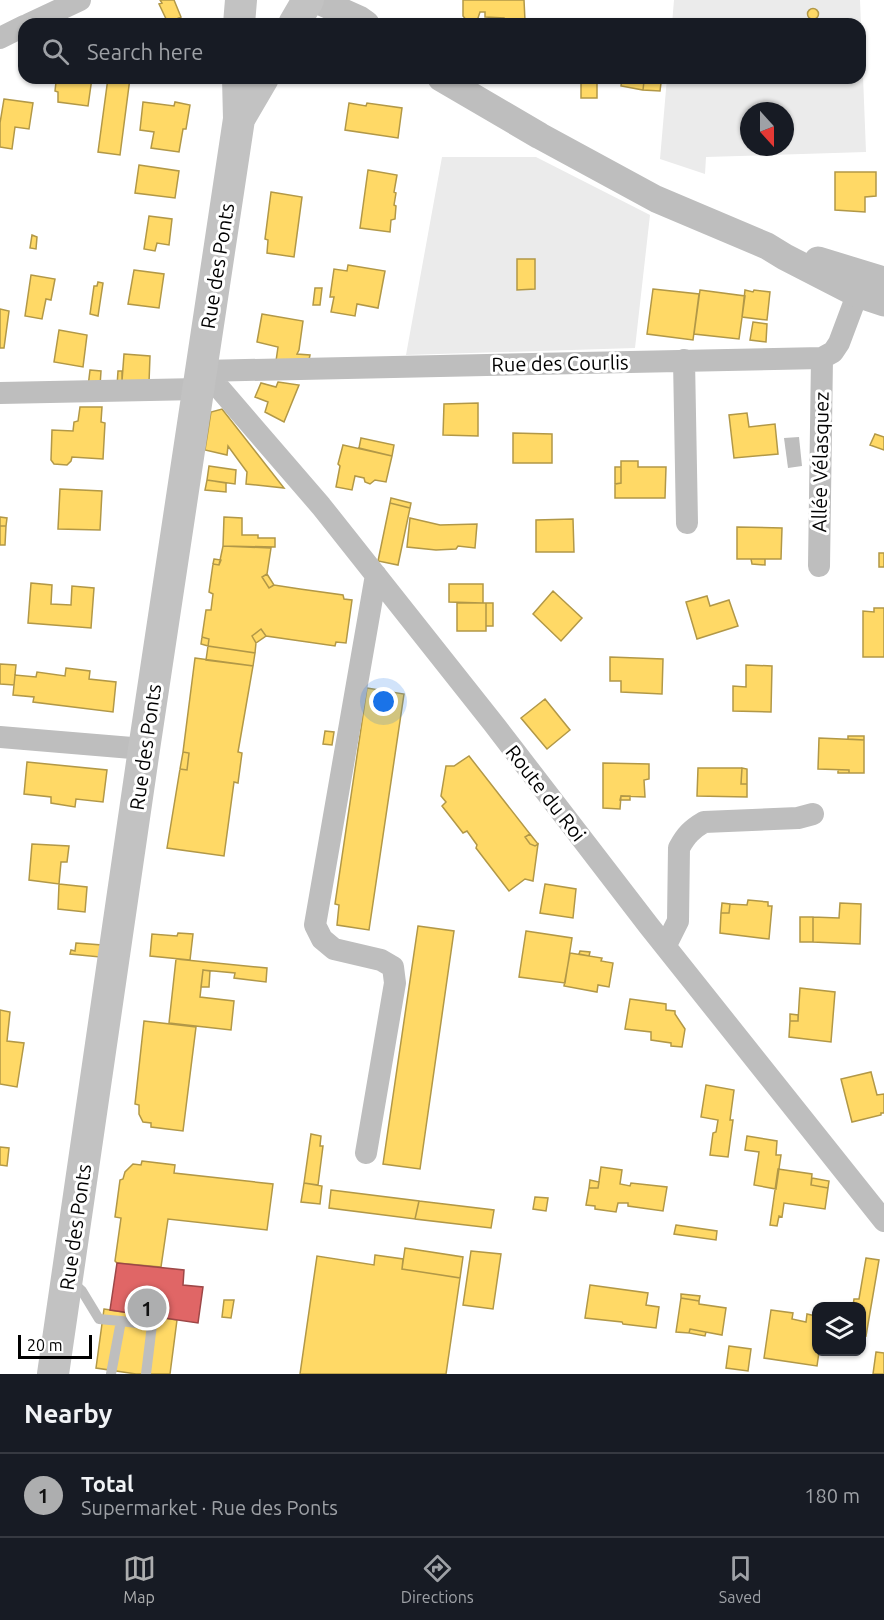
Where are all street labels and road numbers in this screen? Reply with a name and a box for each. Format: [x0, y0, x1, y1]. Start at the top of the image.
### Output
street label: Rue des Ponts [196, 202, 238, 330]
street label: Rue des Courlis [491, 350, 629, 376]
street label: Allée Vélasquez [807, 391, 833, 533]
street label: Rue des Ponts [125, 683, 165, 811]
street label: Route du Roi [501, 740, 591, 846]
street label: Rue des Ponts [55, 1163, 95, 1291]

